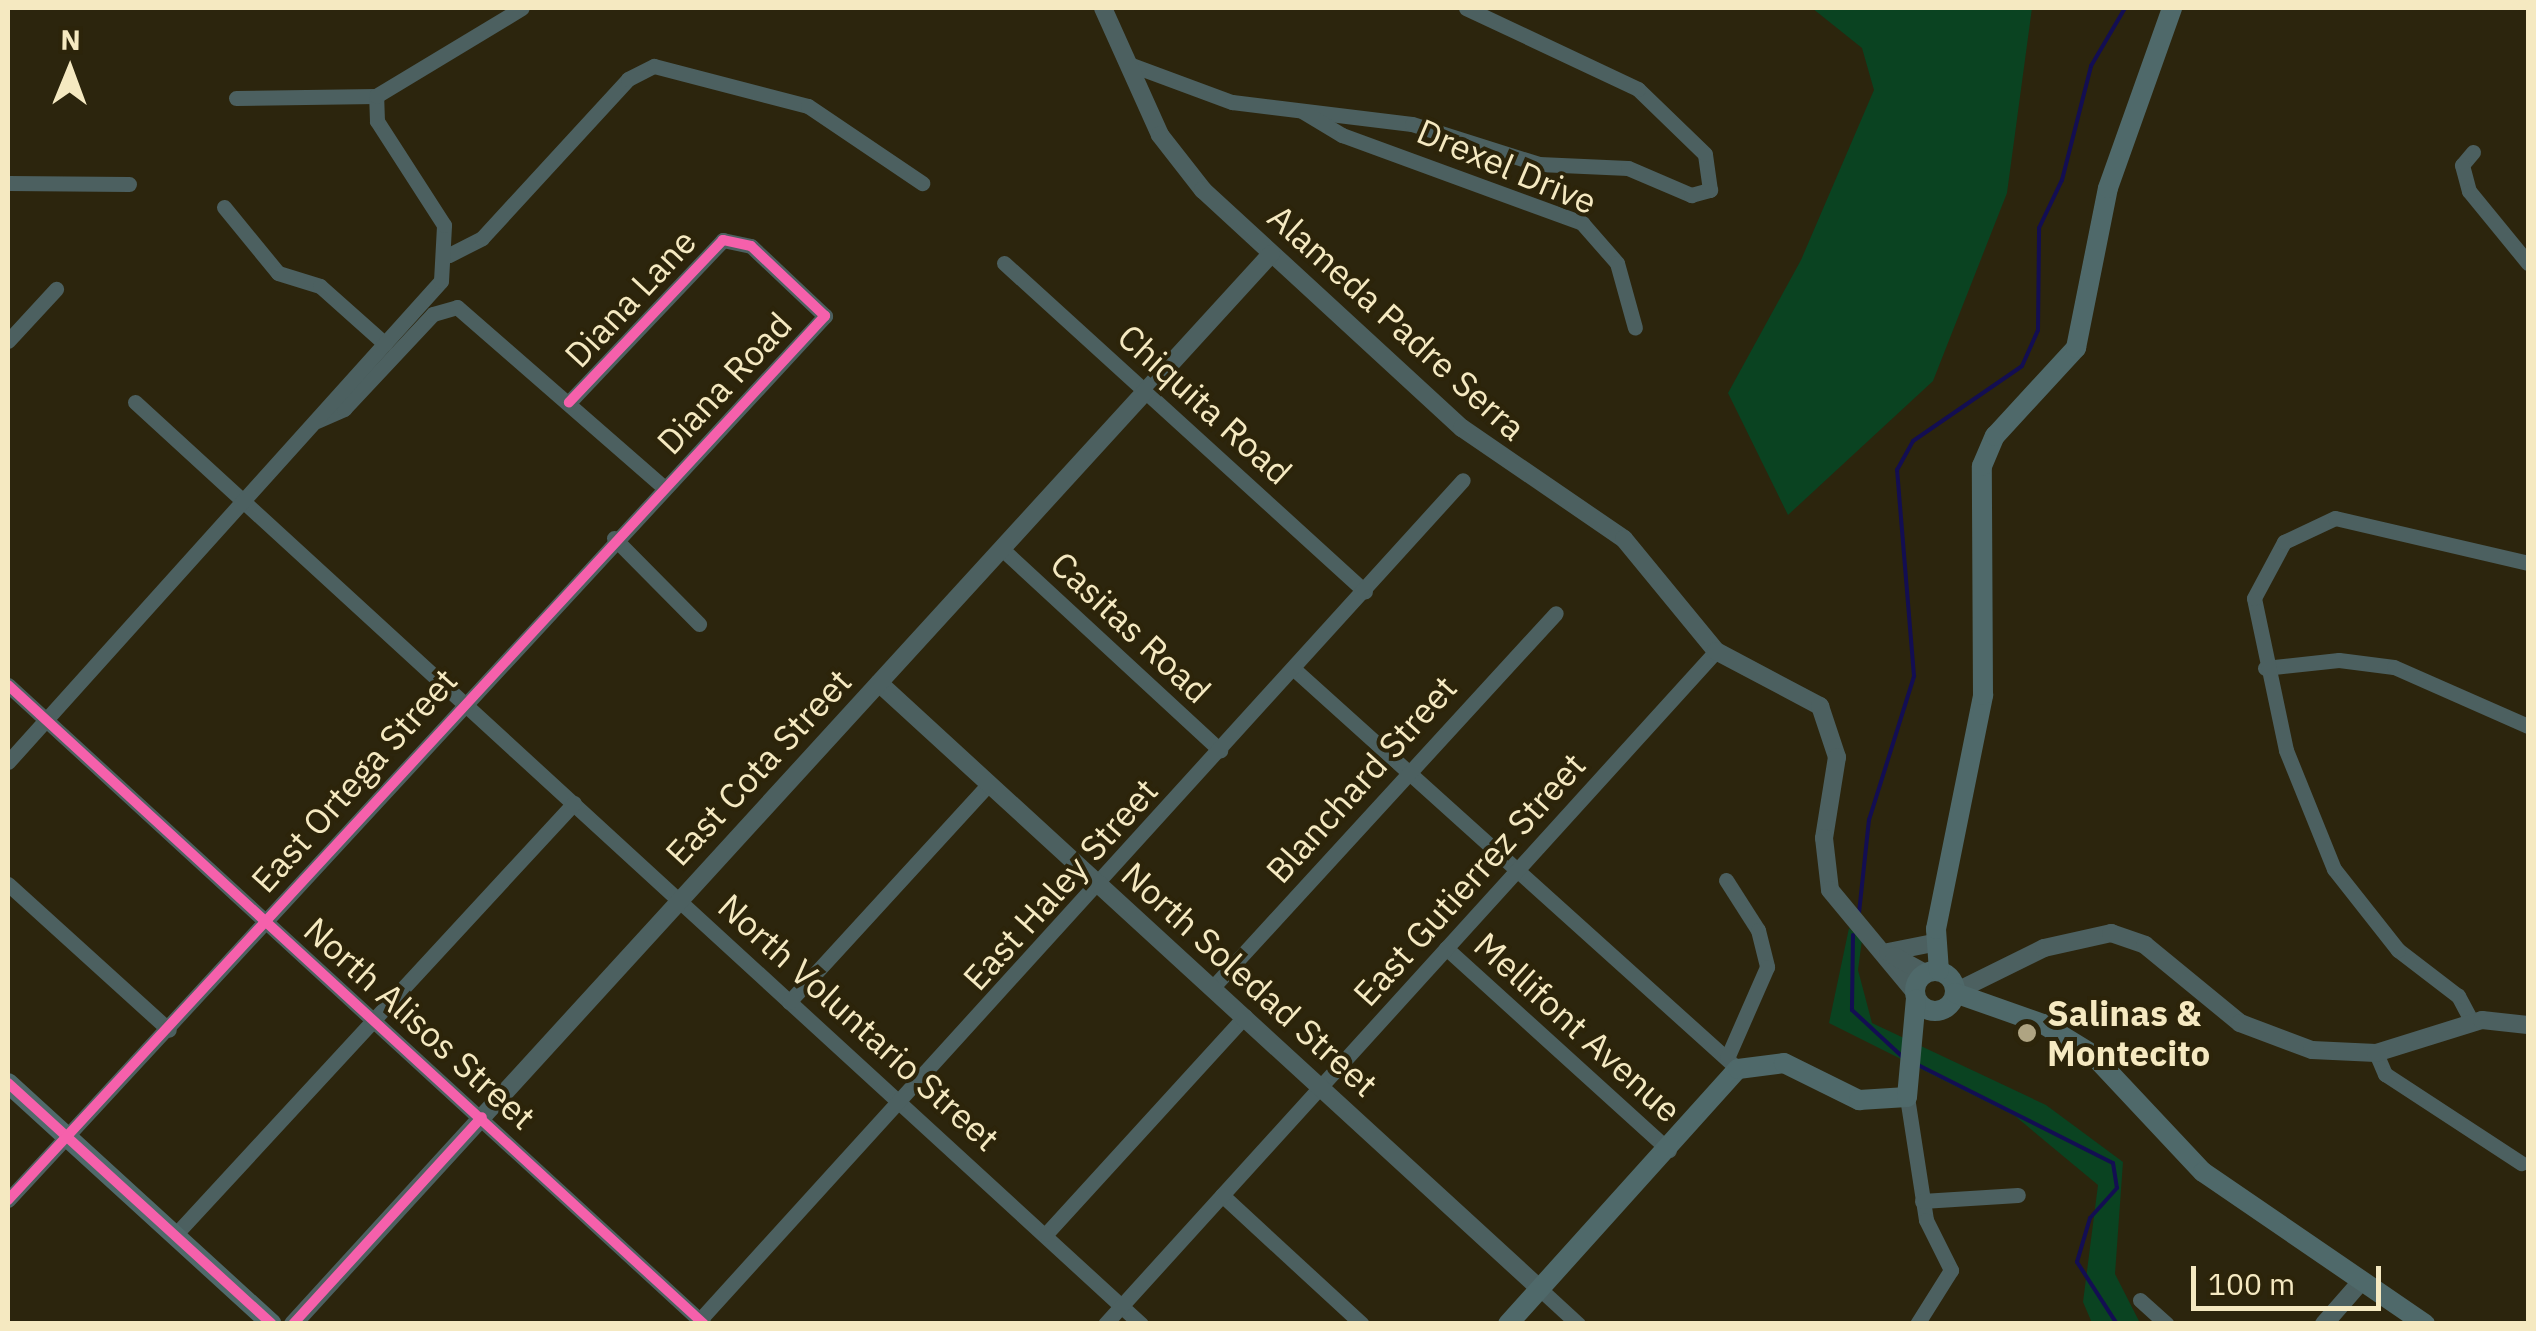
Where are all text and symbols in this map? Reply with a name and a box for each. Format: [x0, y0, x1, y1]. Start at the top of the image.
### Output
north arrow [20, 20, 120, 120]
text: N [60, 21, 81, 58]
street label: Drexel Drive [1411, 109, 1603, 223]
street label: Alameda Padre Serra [1260, 196, 1534, 448]
street label: Diana Lane [556, 220, 704, 376]
street label: Diana Road [648, 304, 800, 462]
street label: Chiquita Road [1110, 315, 1300, 493]
street label: Casitas Road [1042, 542, 1220, 712]
street label: East Ortega Street [242, 659, 466, 901]
street label: East Cota Street [656, 660, 860, 874]
street label: Blanchard Street [1257, 667, 1465, 891]
street label: East Gutierrez Street [1344, 744, 1594, 1014]
street label: East Haley Street [954, 770, 1166, 998]
street label: North Soledad Street [1113, 853, 1387, 1105]
street label: North Voluntario Street [710, 885, 1008, 1159]
street label: North Alisos Street [296, 908, 544, 1138]
street label: Mellifont Avenue [1466, 923, 1690, 1131]
place label: Salinas & Montecito [2047, 992, 2210, 1074]
marker: Salinas & Montecito [2016, 1022, 2038, 1044]
scale bar [2196, 1246, 2386, 1308]
text: 100 m [2208, 1264, 2295, 1303]

